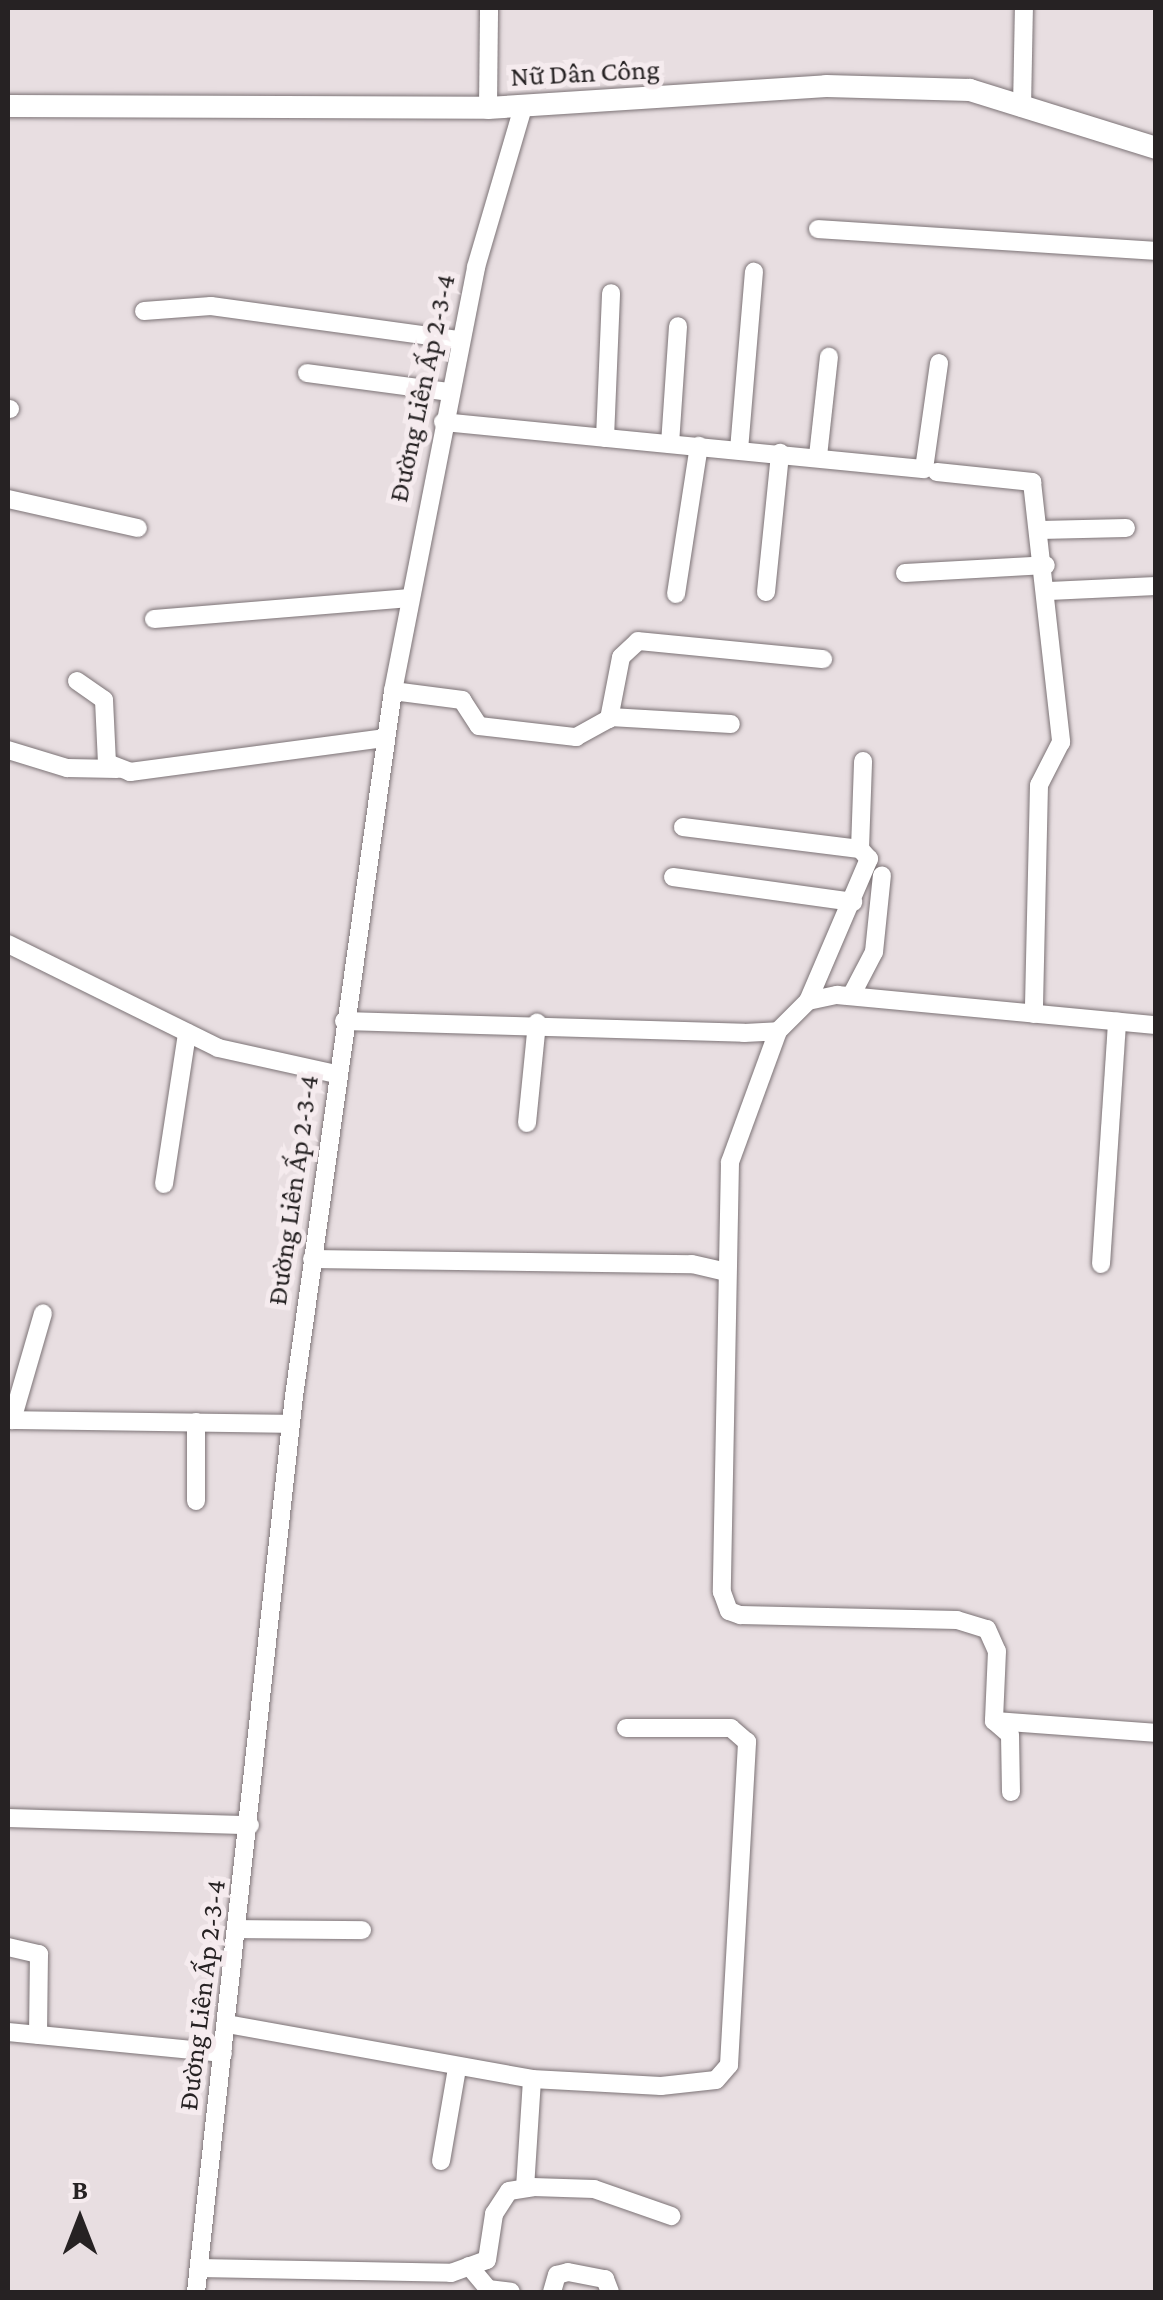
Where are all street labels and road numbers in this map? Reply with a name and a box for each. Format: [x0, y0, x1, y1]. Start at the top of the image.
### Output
street label: Nữ Dân Công [510, 52, 660, 94]
street label: Đường Liên Ấp 2-3-4 [381, 271, 463, 505]
street label: Đường Liên Ấp 2-3-4 [260, 1073, 326, 1307]
street label: Đường Liên Ấp 2-3-4 [171, 1878, 233, 2112]

